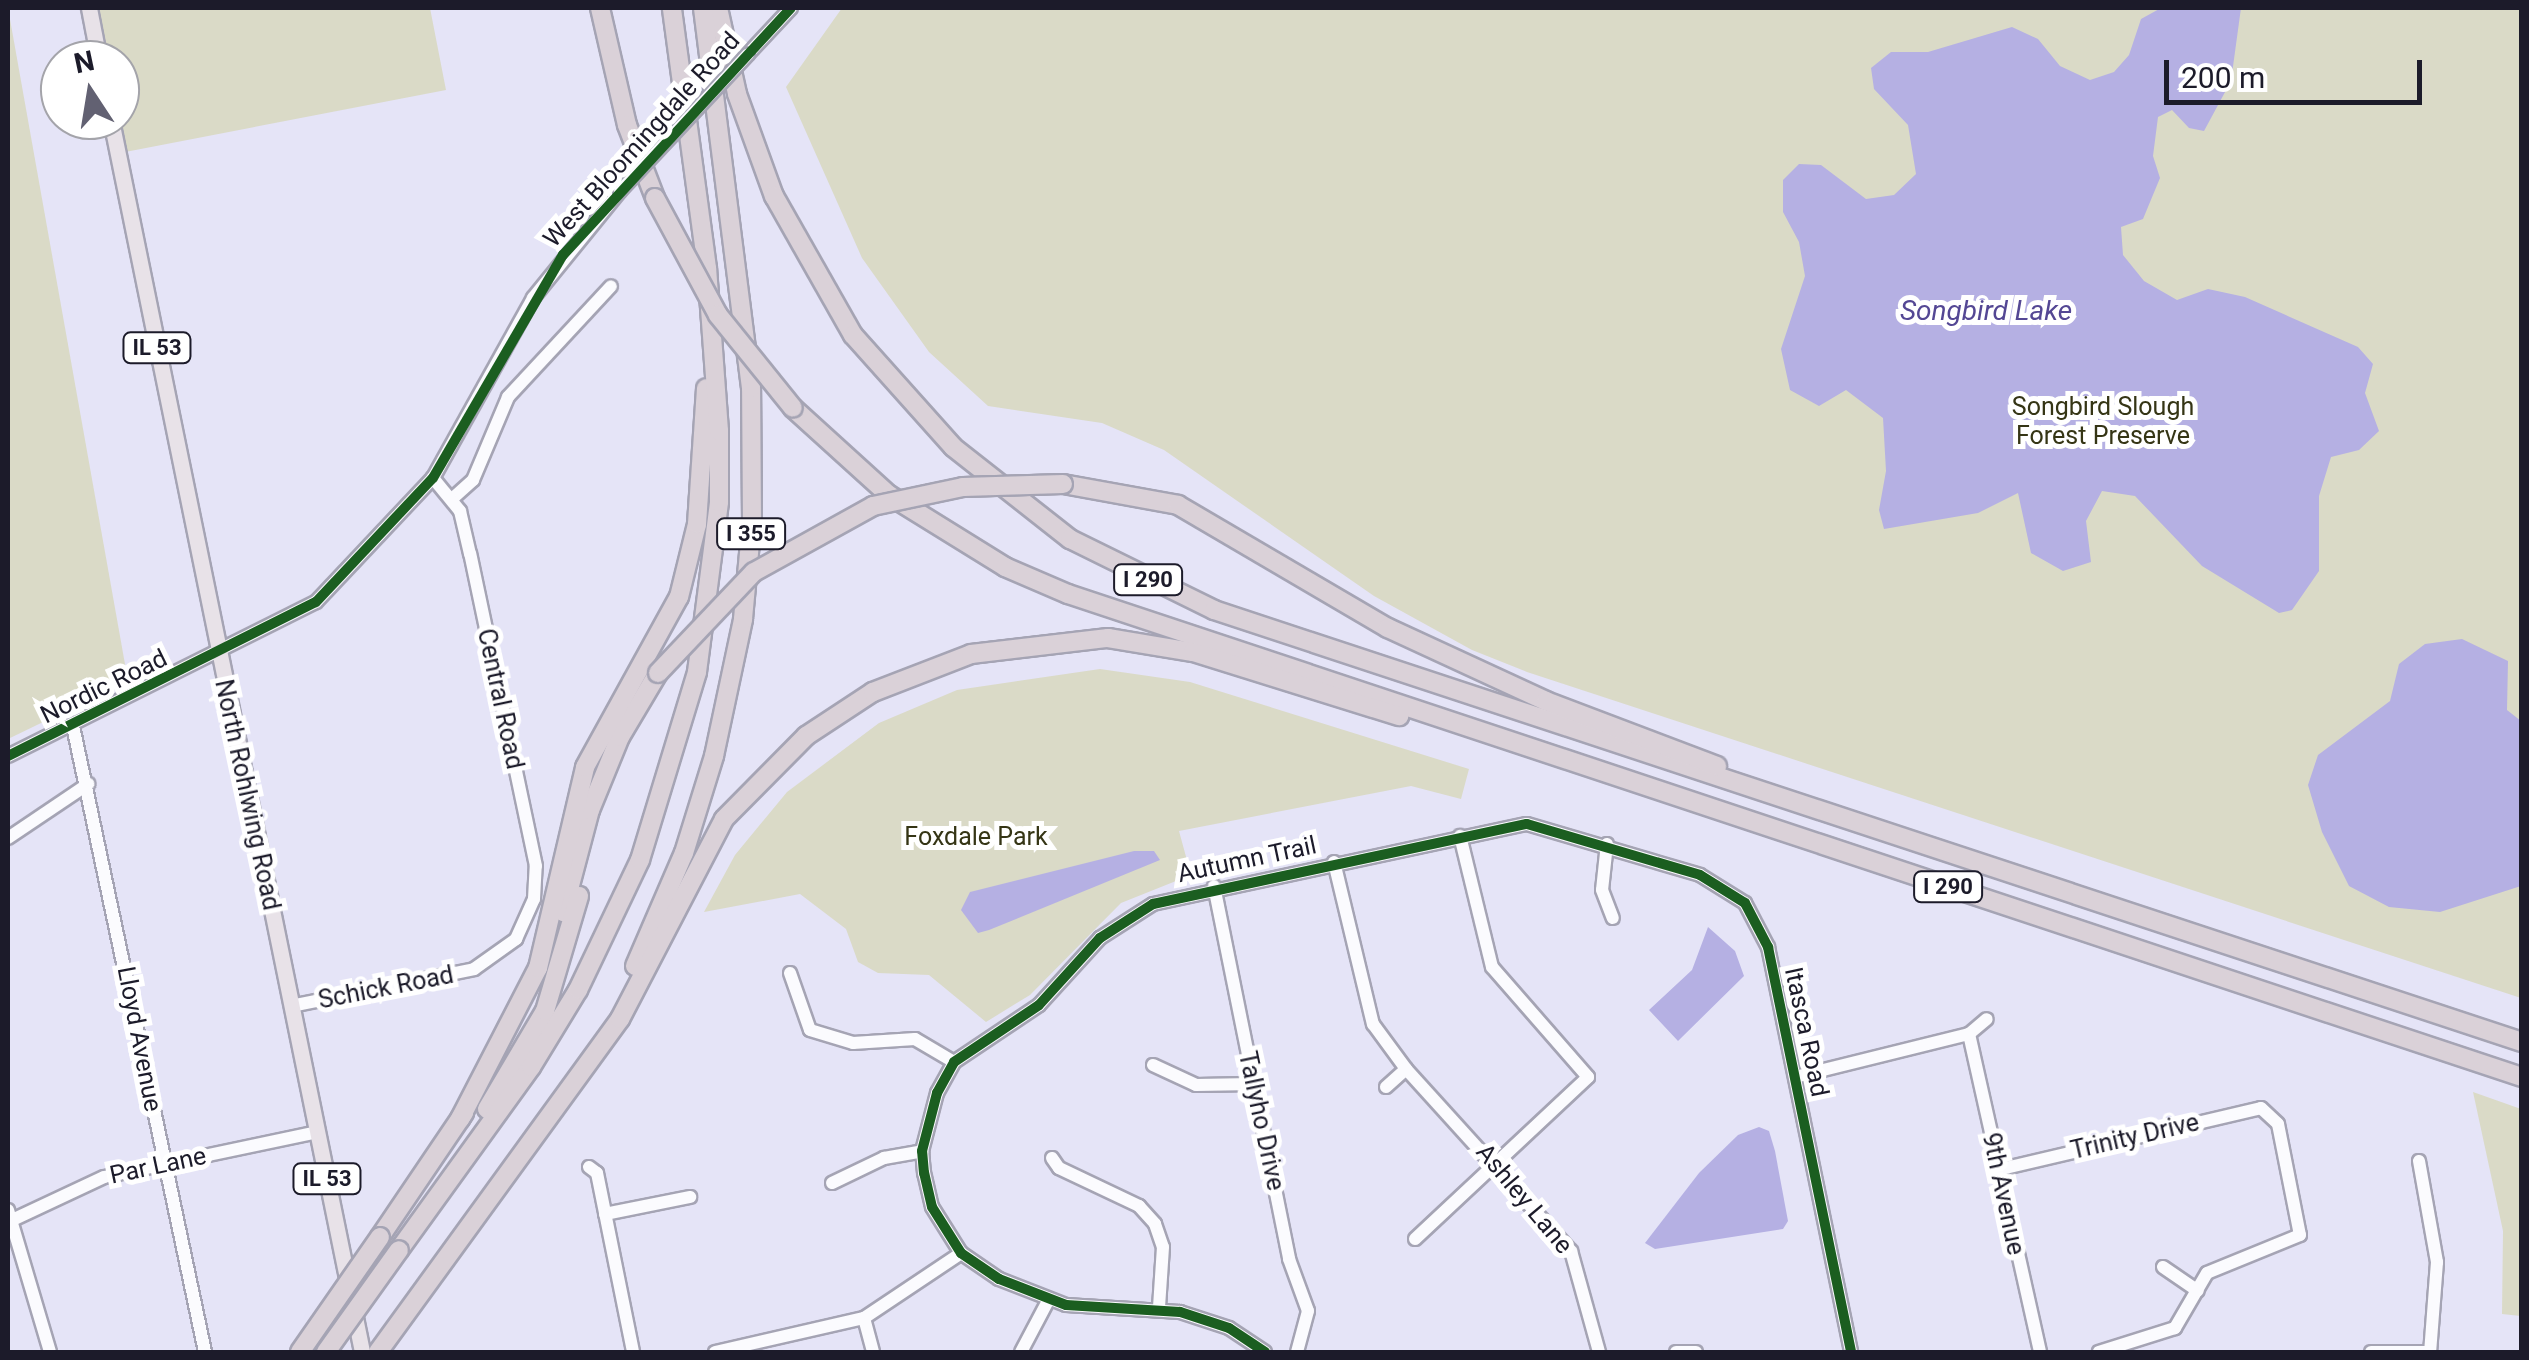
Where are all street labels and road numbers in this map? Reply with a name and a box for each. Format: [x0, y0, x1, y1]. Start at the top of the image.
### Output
street label: West Bloomingdale Road [538, 26, 746, 254]
road number: IL 53 [122, 331, 192, 365]
road number: I 355 [716, 517, 786, 551]
road number: I 290 [1113, 563, 1183, 597]
street label: Central Road [470, 626, 530, 772]
street label: Nordic Road [36, 643, 172, 731]
street label: North Rohlwing Road [208, 677, 286, 913]
street label: Autumn Trail [1175, 831, 1319, 889]
road number: I 290 [1913, 870, 1983, 904]
street label: Schick Road [316, 960, 456, 1016]
street label: Lloyd Avenue [110, 964, 168, 1114]
street label: Itasca Road [1778, 964, 1834, 1100]
street label: Tallyho Drive [1232, 1049, 1290, 1193]
street label: Trinity Drive [2068, 1108, 2202, 1166]
street label: 9th Avenue [1975, 1130, 2031, 1258]
street label: Ashley Lane [1469, 1138, 1579, 1260]
street label: Par Lane [107, 1141, 209, 1191]
road number: IL 53 [292, 1162, 362, 1196]

